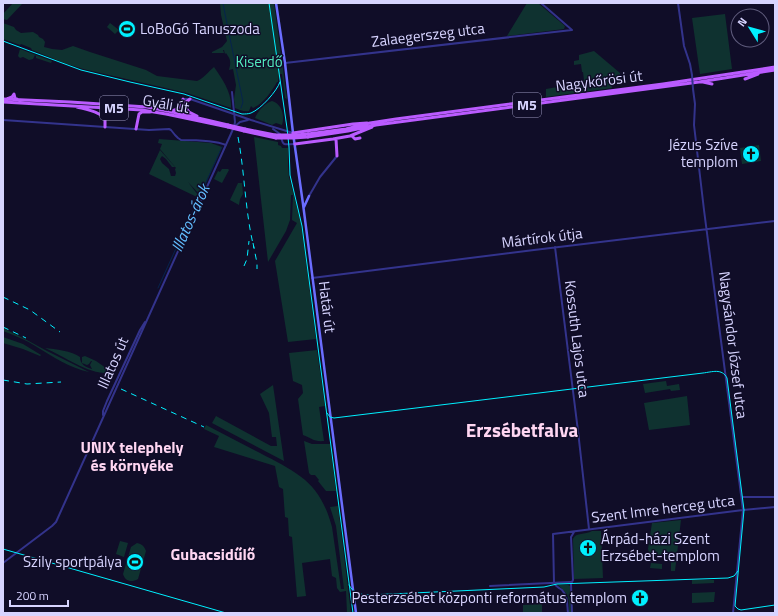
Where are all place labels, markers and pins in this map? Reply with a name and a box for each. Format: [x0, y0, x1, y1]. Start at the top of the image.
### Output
place label: LoBoGó Tanuszoda [140, 17, 260, 40]
sports icon: LoBoGó Tanuszoda [117, 19, 137, 39]
place label: Jézus Szíve templom [668, 133, 738, 173]
church icon: Jézus Szíve templom [741, 144, 761, 164]
place label: Árpád-házi Szent Erzsébet-templom [601, 527, 720, 567]
church icon: Árpád-házi Szent Erzsébet-templom [578, 538, 598, 558]
place label: Szily sportpálya [23, 550, 122, 573]
sports icon: Szily sportpálya [125, 552, 145, 572]
place label: Pesterzsébet központi református templom [352, 586, 627, 609]
church icon: Pesterzsébet központi református templom [630, 588, 650, 608]

